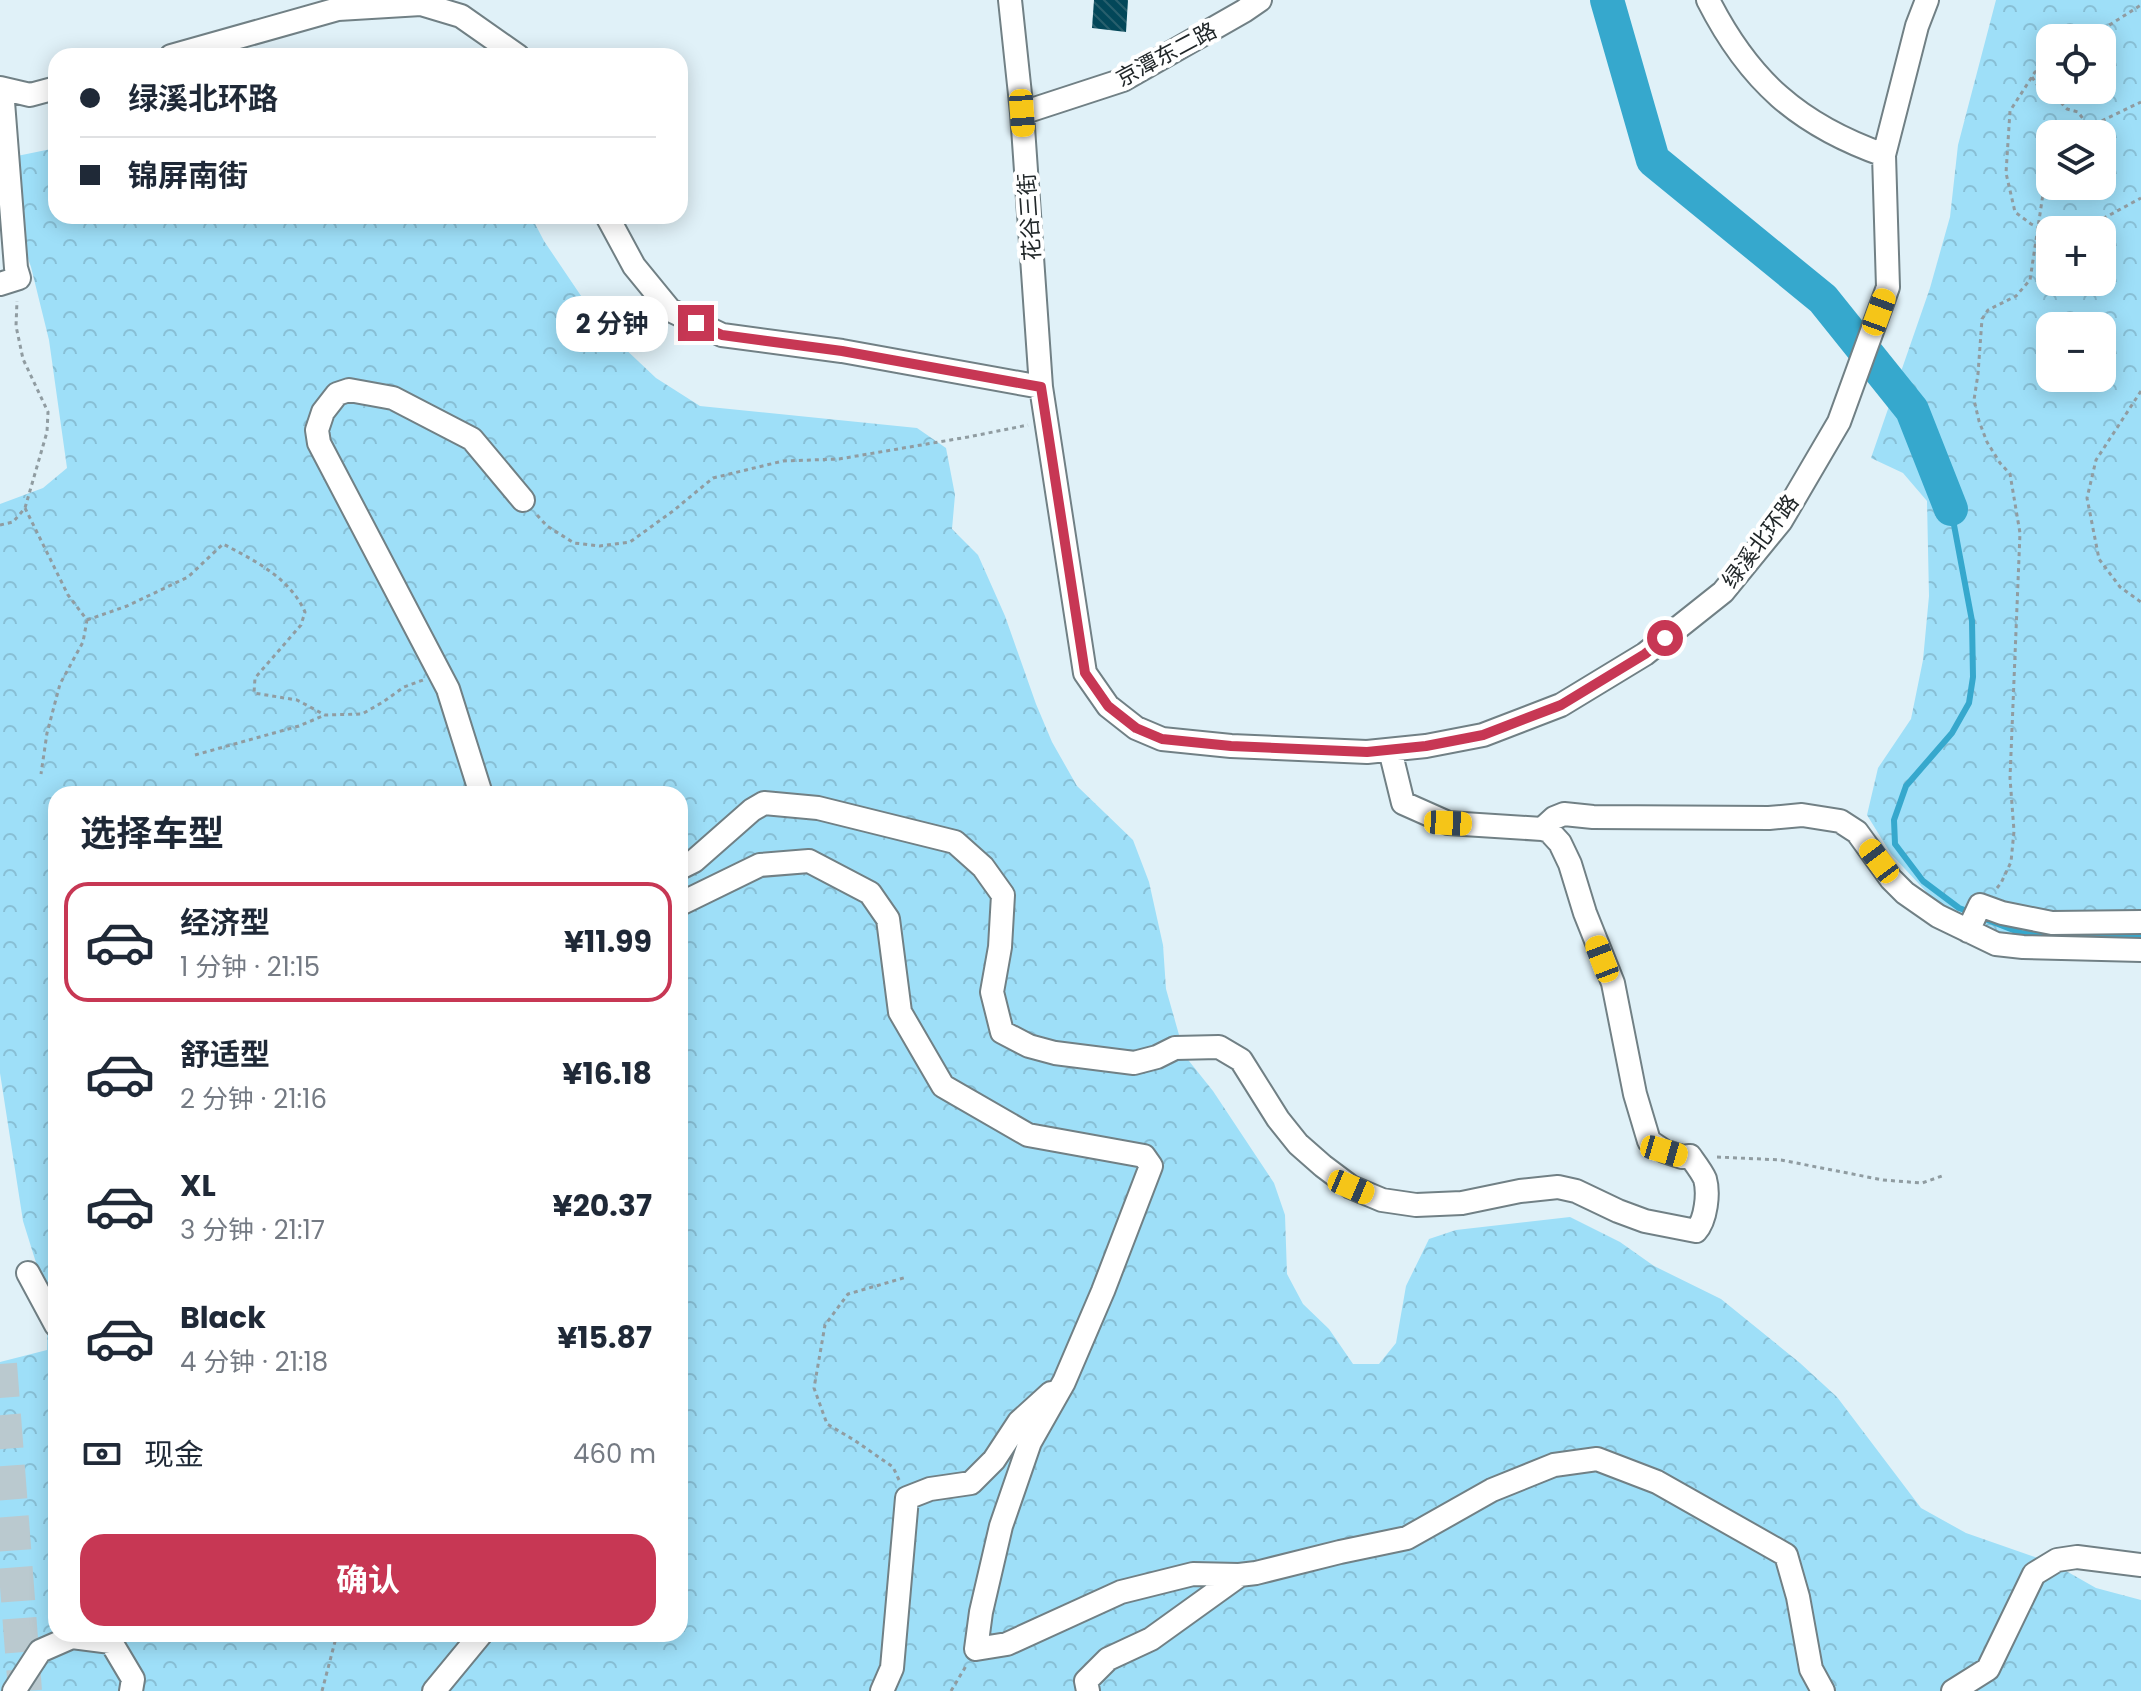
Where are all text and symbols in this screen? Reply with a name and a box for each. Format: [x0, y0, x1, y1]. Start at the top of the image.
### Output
street label: 京潭东二路 [1110, 15, 1222, 94]
map controls [2036, 24, 2116, 392]
button: locate [2036, 24, 2116, 104]
text: 绿溪北环路 [128, 77, 278, 120]
car [1008, 88, 1036, 138]
button: layers [2036, 120, 2116, 200]
text: 锦屏南街 [128, 154, 248, 197]
street label: 花谷三街 [1011, 172, 1048, 262]
button: + [2036, 216, 2116, 296]
car [1860, 285, 1898, 339]
callout: 2 分钟 [556, 295, 668, 351]
route end [678, 305, 714, 341]
text: 2 分钟 [576, 306, 648, 342]
button: − [2036, 312, 2116, 392]
street label: 绿溪北环路 [1715, 488, 1806, 595]
route start [1647, 620, 1683, 656]
text: 选择车型 [80, 808, 224, 859]
car [1423, 810, 1473, 836]
car [1855, 835, 1903, 887]
text: 经济型 [180, 901, 270, 944]
icon: car [84, 906, 156, 978]
text: ¥11.99 [564, 920, 652, 963]
car [1582, 932, 1622, 986]
text: 1 分钟 · 21:15 [180, 949, 320, 985]
text: 舒适型 [180, 1033, 270, 1076]
icon: car [84, 1038, 156, 1110]
text: ¥16.18 [562, 1052, 652, 1095]
text: 2 分钟 · 21:16 [180, 1081, 327, 1117]
car [1638, 1133, 1690, 1169]
text: XL [180, 1164, 216, 1207]
car [1324, 1167, 1378, 1207]
icon: car [84, 1170, 156, 1242]
text: ¥20.37 [553, 1184, 652, 1227]
text: 3 分钟 · 21:17 [180, 1212, 325, 1248]
text: Black [180, 1296, 266, 1339]
icon: car [84, 1302, 156, 1374]
text: ¥15.87 [557, 1316, 652, 1359]
text: 4 分钟 · 21:18 [180, 1344, 328, 1380]
icon: cash [80, 1432, 124, 1476]
text: 现金 [144, 1433, 204, 1476]
text: 460 m [573, 1436, 656, 1472]
button: 确认 [80, 1534, 656, 1626]

